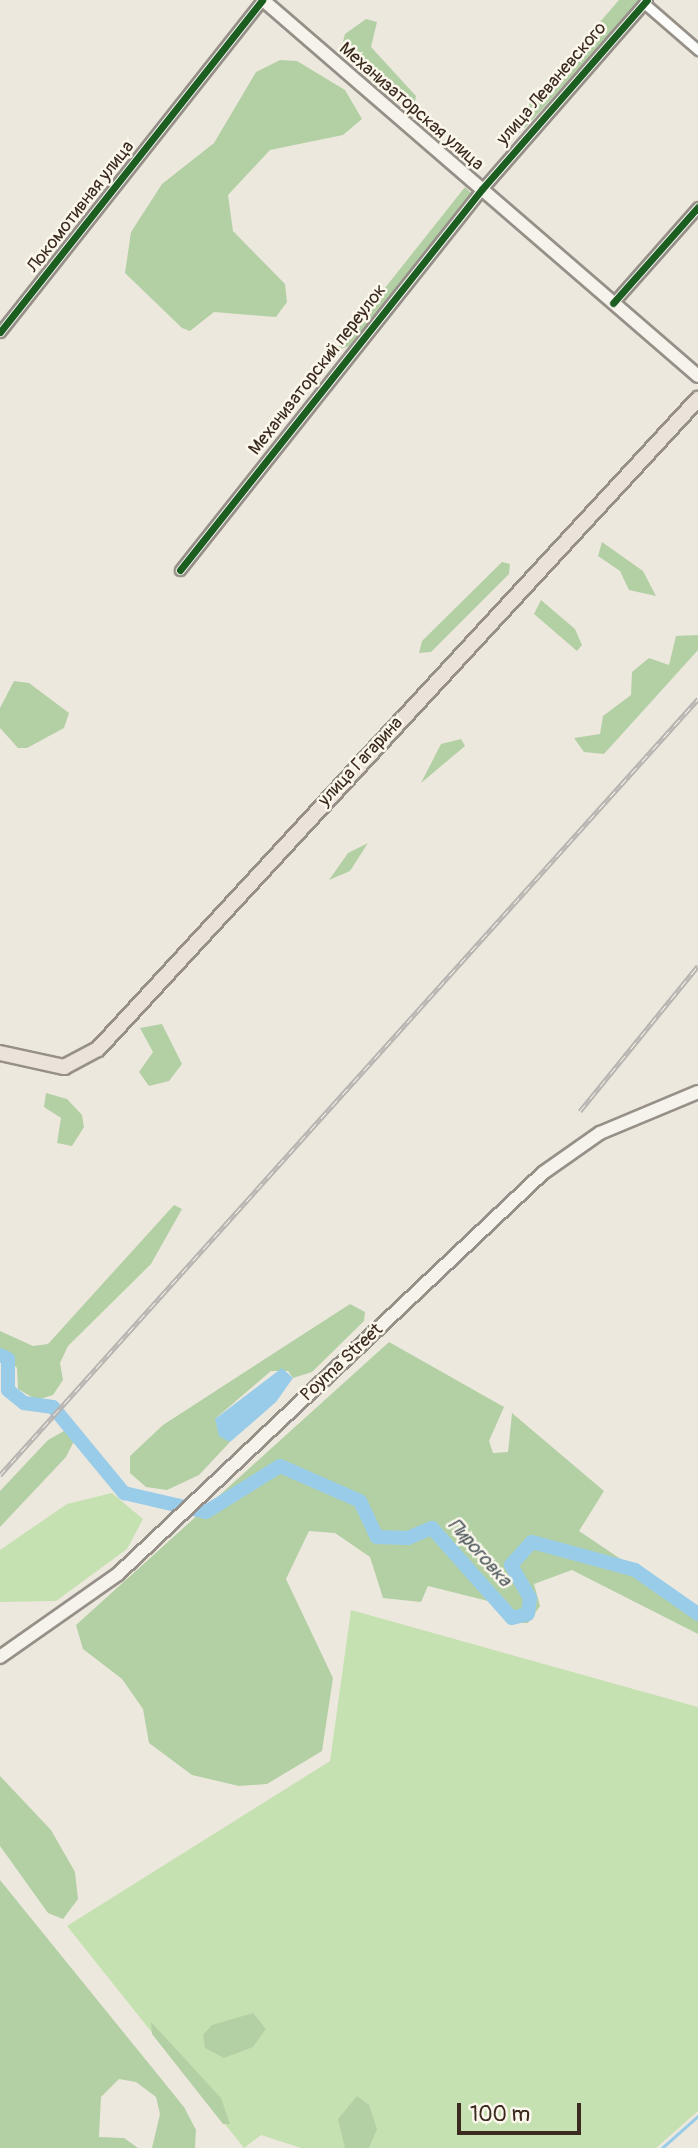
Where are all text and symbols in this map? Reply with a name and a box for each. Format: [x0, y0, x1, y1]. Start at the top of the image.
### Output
street label: улица Леваневского [493, 18, 611, 150]
street label: Механизаторская улица [334, 38, 488, 176]
street label: Локомотивная улица [23, 137, 139, 277]
street label: Механизаторский переулок [245, 280, 391, 460]
street label: улица Гагарина [314, 713, 408, 811]
street label: Poyma Street [296, 1320, 388, 1406]
water label: Пироговка [443, 1514, 515, 1592]
scale bar [460, 2088, 584, 2132]
text: 100 m [470, 2101, 530, 2128]

